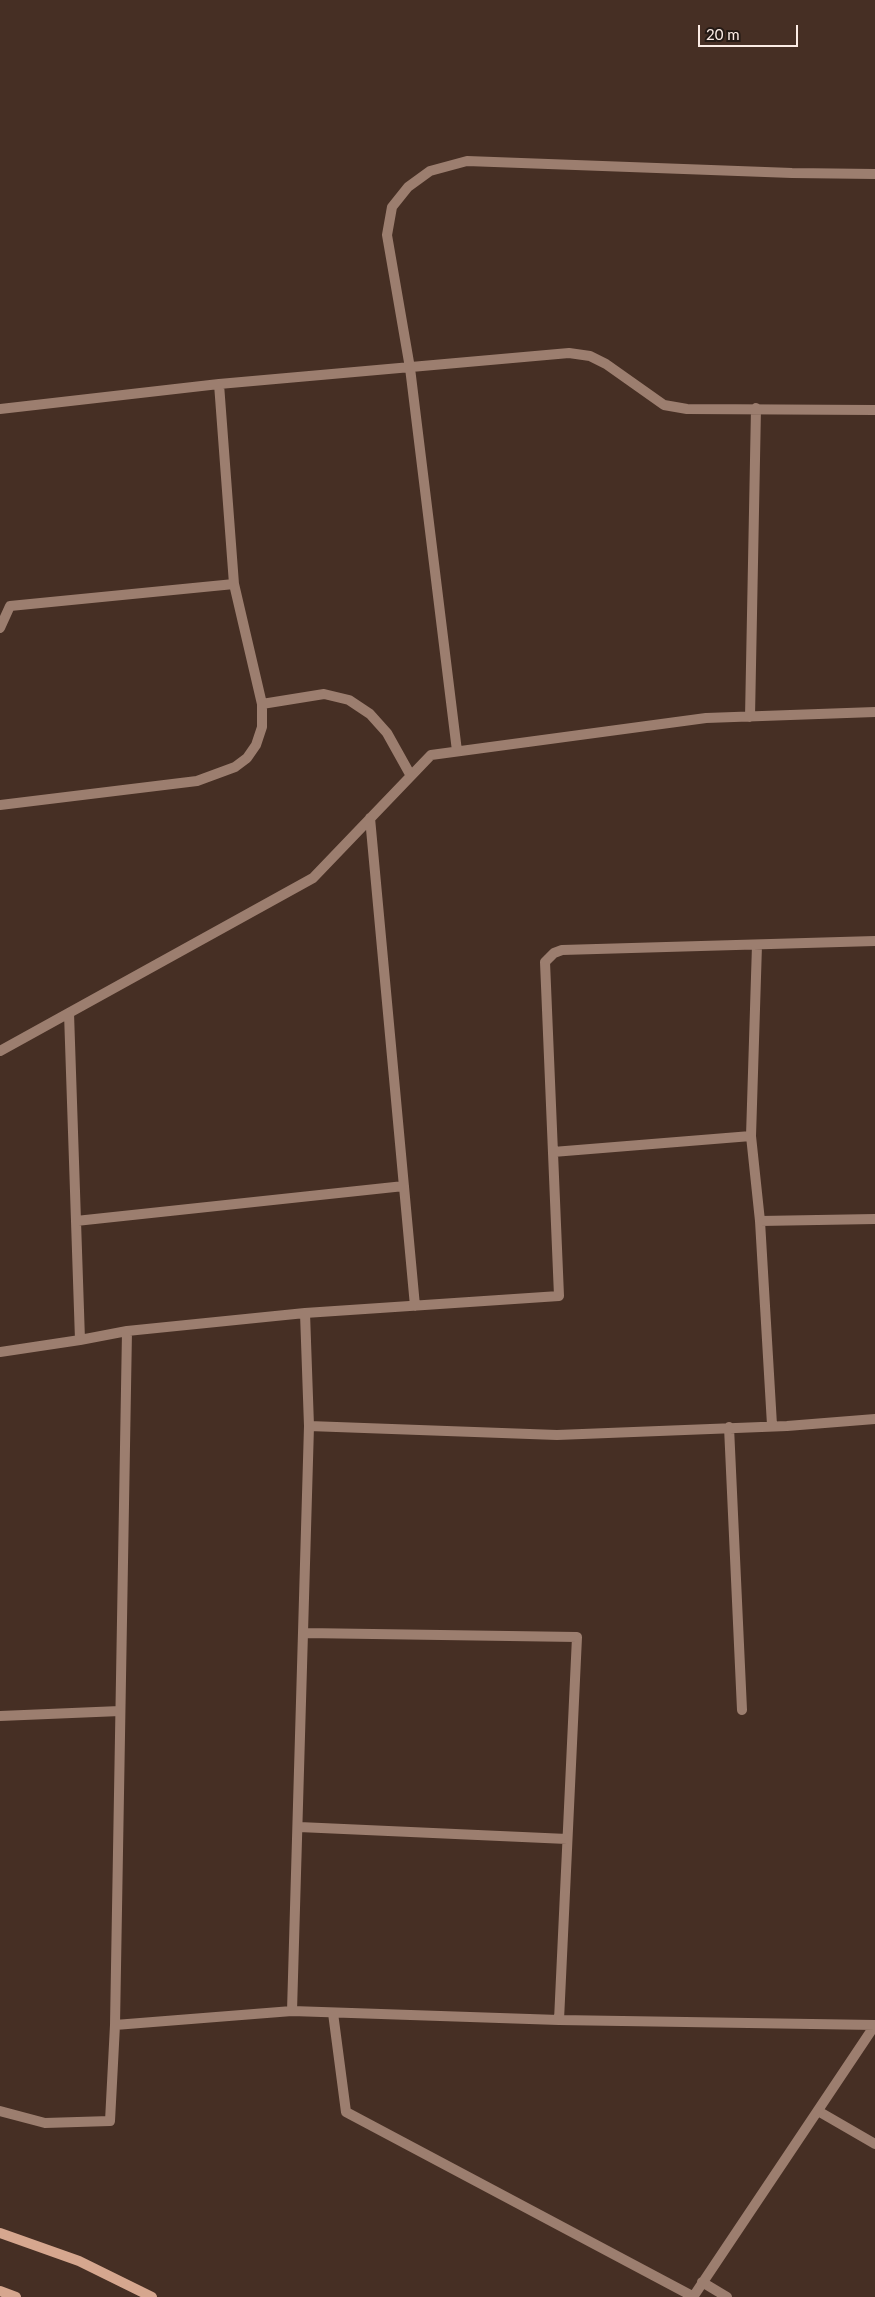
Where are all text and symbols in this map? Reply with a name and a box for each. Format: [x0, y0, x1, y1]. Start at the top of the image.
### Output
scale bar [700, 15, 800, 47]
text: 20 m [706, 25, 740, 43]

